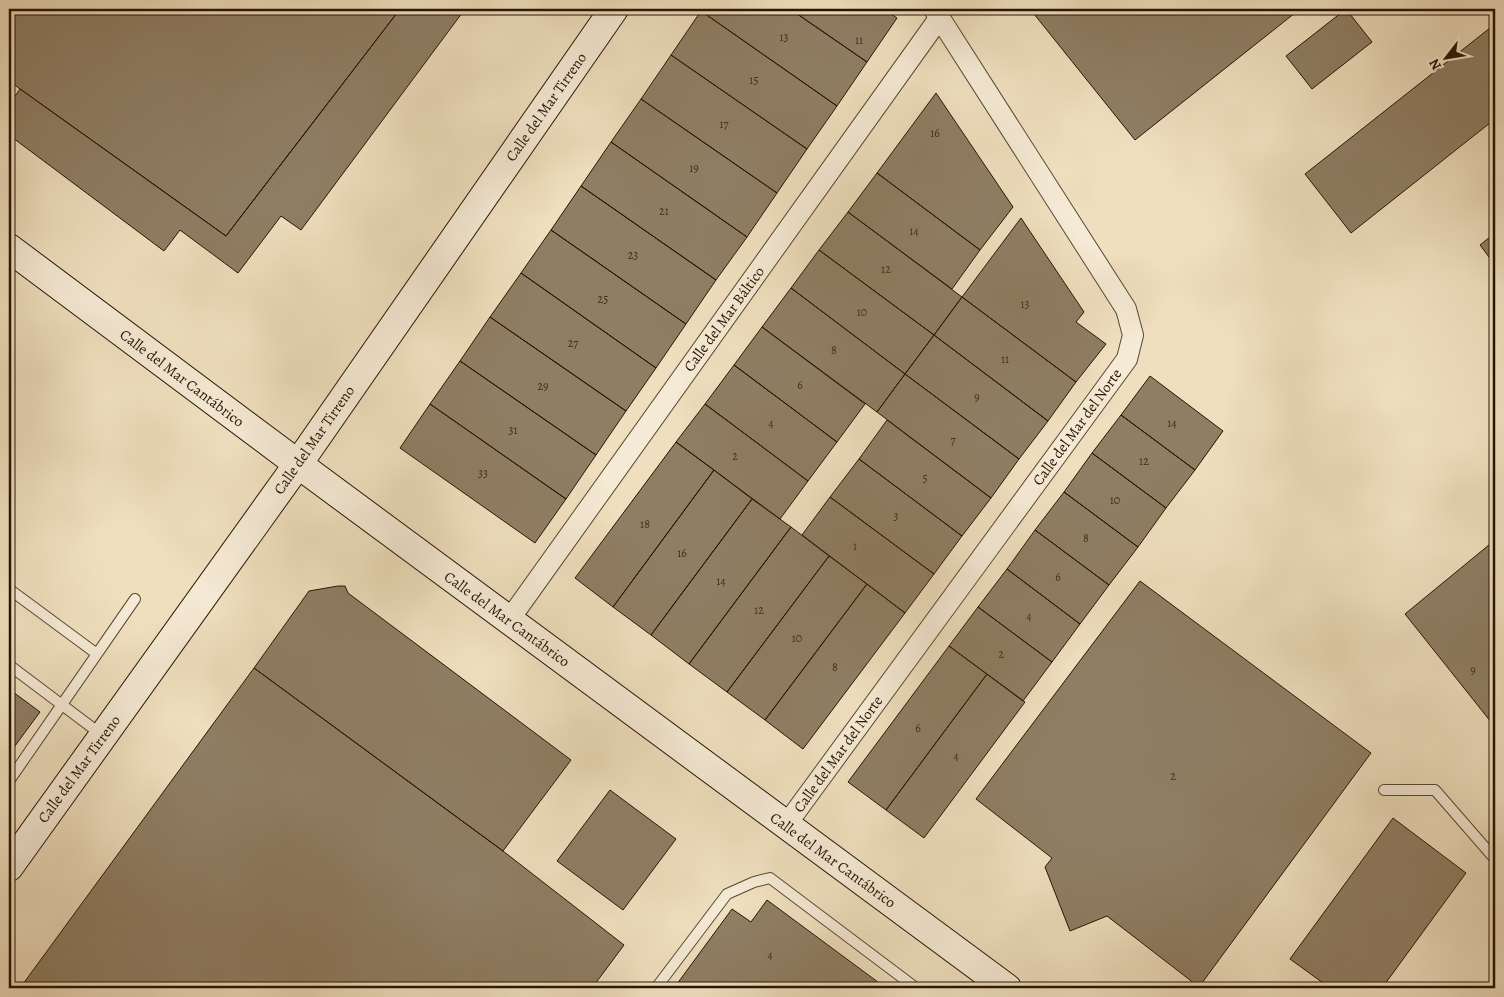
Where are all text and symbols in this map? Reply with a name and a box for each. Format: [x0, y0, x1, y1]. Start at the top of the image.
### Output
house number: 13 [779, 29, 789, 45]
house number: 11 [855, 32, 863, 48]
north arrow [1422, 32, 1472, 82]
street label: Calle del Mar Tirreno [501, 49, 591, 165]
text: N [1425, 55, 1446, 74]
house number: 15 [749, 72, 759, 88]
house number: 17 [719, 116, 730, 132]
house number: 16 [930, 125, 940, 141]
house number: 19 [689, 160, 699, 176]
house number: 21 [659, 203, 669, 219]
house number: 14 [909, 223, 919, 239]
house number: 23 [628, 247, 638, 263]
house number: 12 [881, 261, 891, 277]
street label: Calle del Mar Báltico [679, 262, 769, 376]
house number: 25 [598, 291, 608, 307]
house number: 13 [1020, 296, 1030, 312]
house number: 10 [857, 304, 867, 320]
street label: Calle del Mar Cantábrico [116, 325, 248, 431]
house number: 27 [568, 335, 579, 351]
house number: 8 [831, 342, 837, 358]
house number: 11 [1001, 351, 1009, 367]
street label: Calle del Mar del Norte [1028, 364, 1126, 489]
house number: 6 [797, 377, 803, 393]
house number: 29 [537, 378, 549, 394]
street label: Calle del Mar Tirreno [269, 382, 359, 498]
house number: 9 [974, 389, 980, 405]
house number: 4 [768, 415, 774, 431]
house number: 14 [1167, 415, 1177, 431]
house number: 31 [508, 422, 518, 438]
house number: 7 [950, 432, 956, 448]
house number: 2 [732, 448, 738, 464]
house number: 12 [1139, 453, 1149, 469]
house number: 33 [478, 465, 488, 481]
house number: 5 [922, 470, 928, 486]
house number: 10 [1110, 492, 1120, 508]
house number: 3 [894, 508, 899, 524]
house number: 18 [640, 516, 650, 532]
house number: 8 [1083, 530, 1089, 546]
house number: 1 [853, 538, 857, 554]
house number: 16 [677, 545, 687, 561]
street label: Calle del Mar Cantábrico [440, 567, 574, 671]
house number: 6 [1055, 569, 1061, 585]
house number: 14 [716, 573, 726, 589]
house number: 12 [754, 602, 764, 618]
house number: 4 [1026, 608, 1032, 624]
house number: 10 [792, 630, 802, 646]
house number: 2 [998, 646, 1004, 662]
house number: 8 [832, 659, 838, 675]
house number: 9 [1470, 662, 1476, 678]
street label: Calle del Mar del Norte [789, 691, 887, 816]
street label: Calle del Mar Tirreno [33, 711, 125, 827]
house number: 6 [915, 720, 921, 736]
house number: 4 [953, 748, 959, 764]
house number: 2 [1170, 768, 1176, 784]
street label: Calle del Mar Cantábrico [766, 808, 900, 912]
house number: 4 [767, 947, 773, 963]

